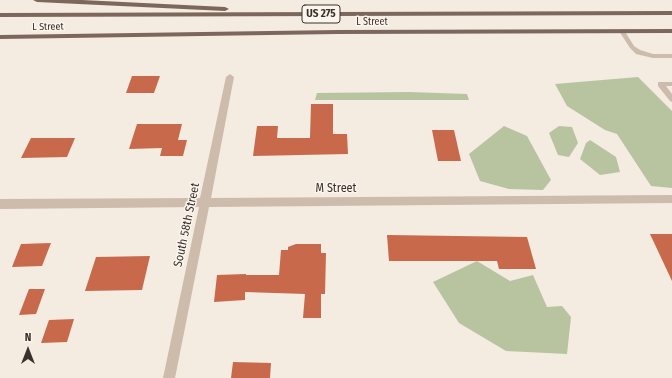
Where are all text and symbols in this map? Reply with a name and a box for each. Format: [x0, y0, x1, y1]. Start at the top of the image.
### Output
road number: US 275 [302, 5, 340, 23]
street label: L Street [356, 16, 388, 28]
street label: L Street [32, 21, 64, 33]
street label: South 58th Street [171, 182, 203, 268]
street label: M Street [316, 182, 356, 196]
north arrow [8, 330, 48, 370]
text: N [25, 331, 31, 344]

